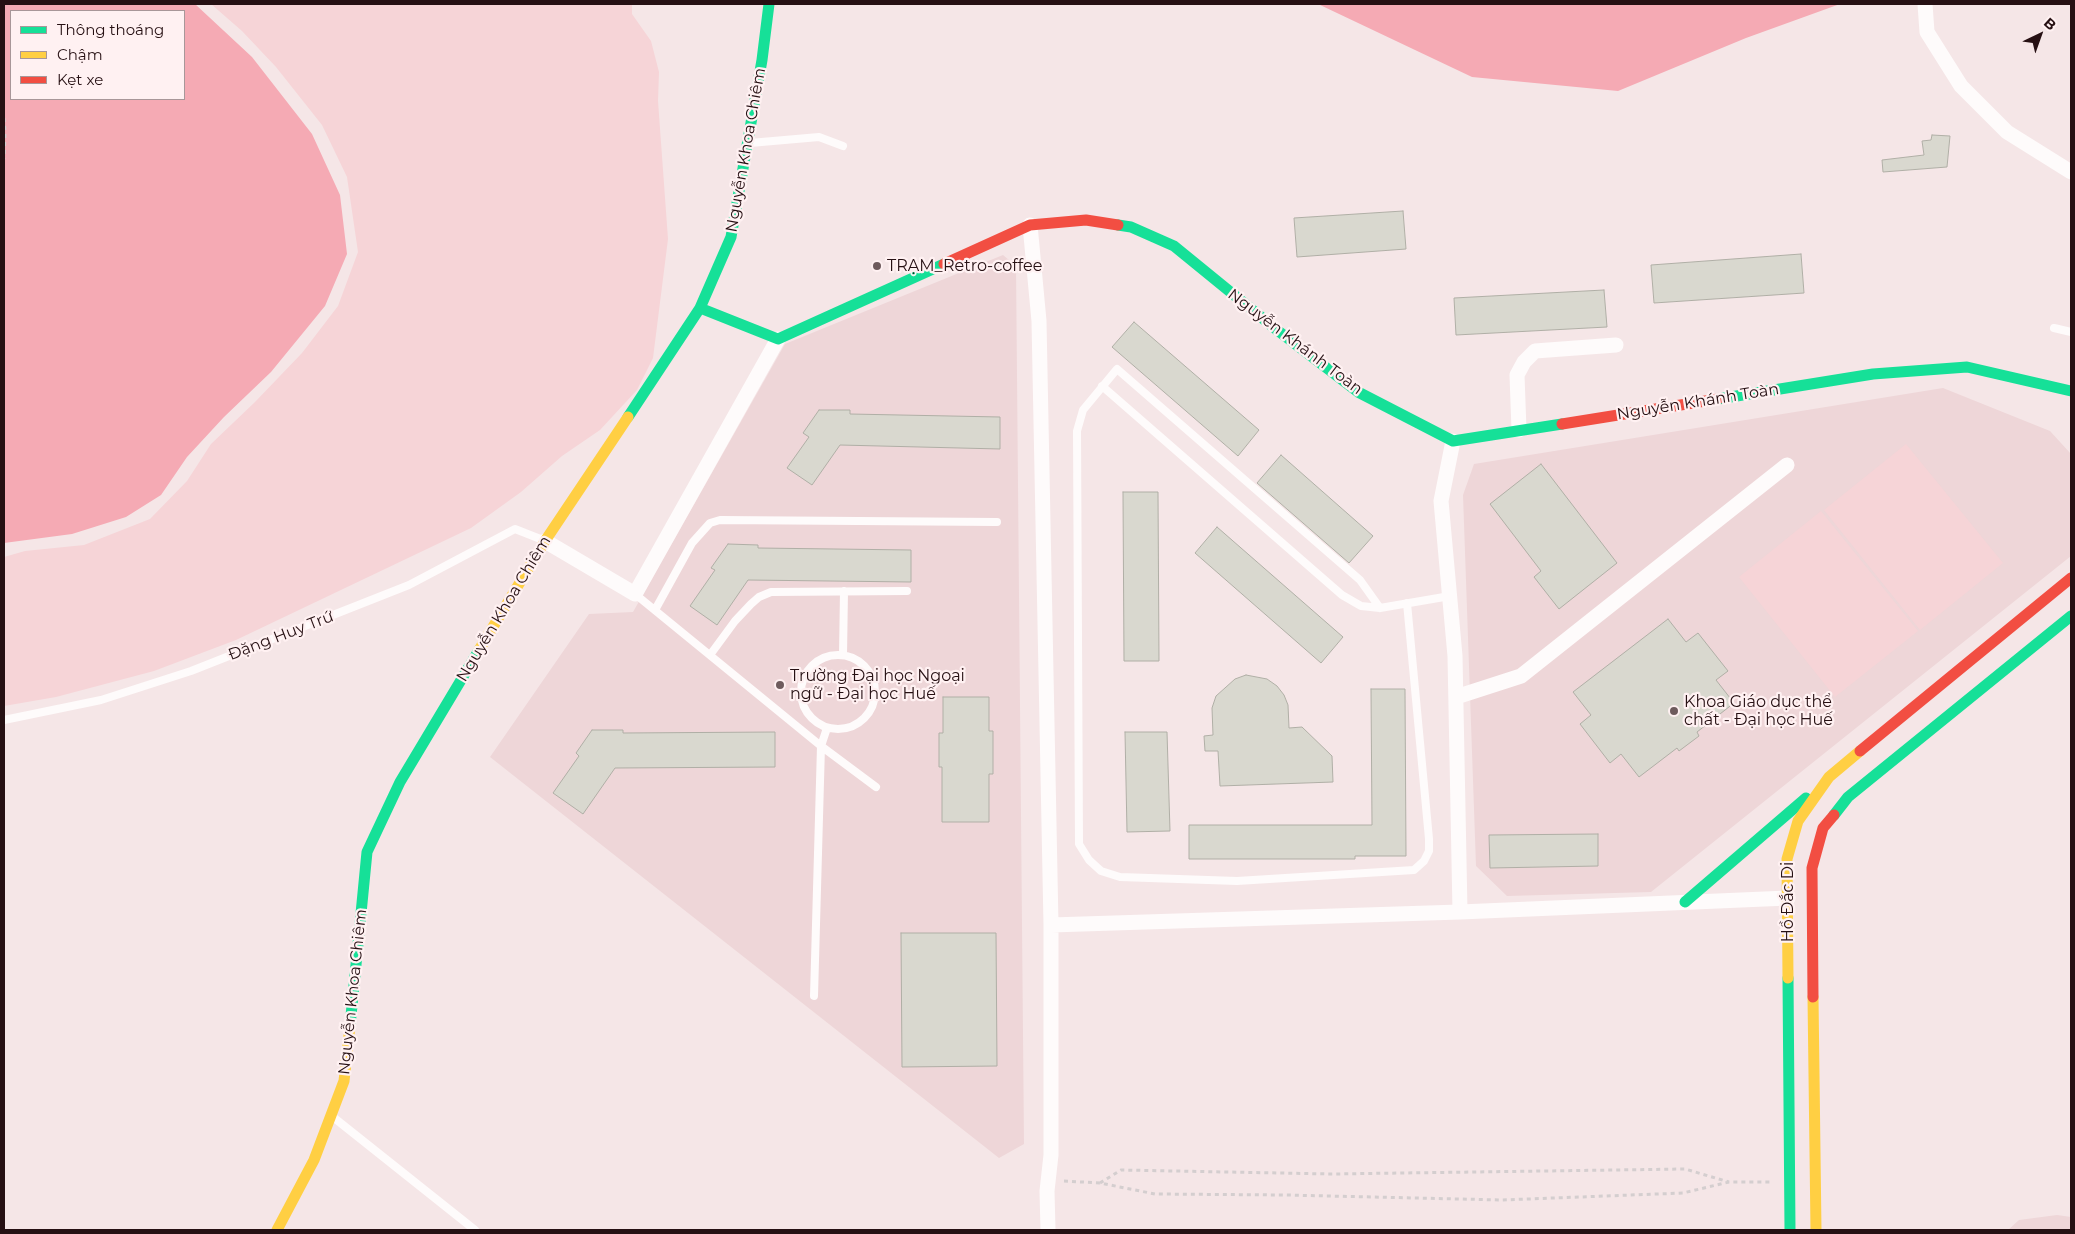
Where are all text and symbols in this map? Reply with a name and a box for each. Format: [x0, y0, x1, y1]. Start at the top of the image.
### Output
legend [10, 10, 185, 100]
north arrow [2015, 10, 2065, 60]
text: B [2040, 14, 2060, 34]
text: Thông thoáng [57, 20, 164, 39]
text: Chậm [57, 45, 103, 64]
street label: Nguyễn Khoa Chiêm [722, 66, 770, 234]
text: Kẹt xe [57, 70, 103, 89]
place label: TRẠM_Retro-coffee [887, 256, 1042, 276]
marker: TRẠM_Retro-coffee [871, 260, 883, 272]
street label: Nguyễn Khánh Toàn [1224, 285, 1366, 399]
street label: Nguyễn Khánh Toàn [1616, 380, 1780, 424]
street label: Nguyễn Khoa Chiêm [453, 533, 555, 685]
street label: Đặng Huy Trứ [226, 607, 336, 665]
place label: Trường Đại học Ngoại ngữ - Đại học Huế [790, 666, 965, 704]
marker: Trường Đại học Ngoại ngữ - Đại học Huế [774, 679, 786, 691]
place label: Khoa Giáo dục thể chất - Đại học Huế [1684, 692, 1833, 730]
marker: Khoa Giáo dục thể chất - Đại học Huế [1668, 705, 1680, 717]
street label: Hồ Đắc Di [1778, 862, 1798, 942]
street label: Nguyễn Khoa Chiêm [335, 908, 371, 1076]

